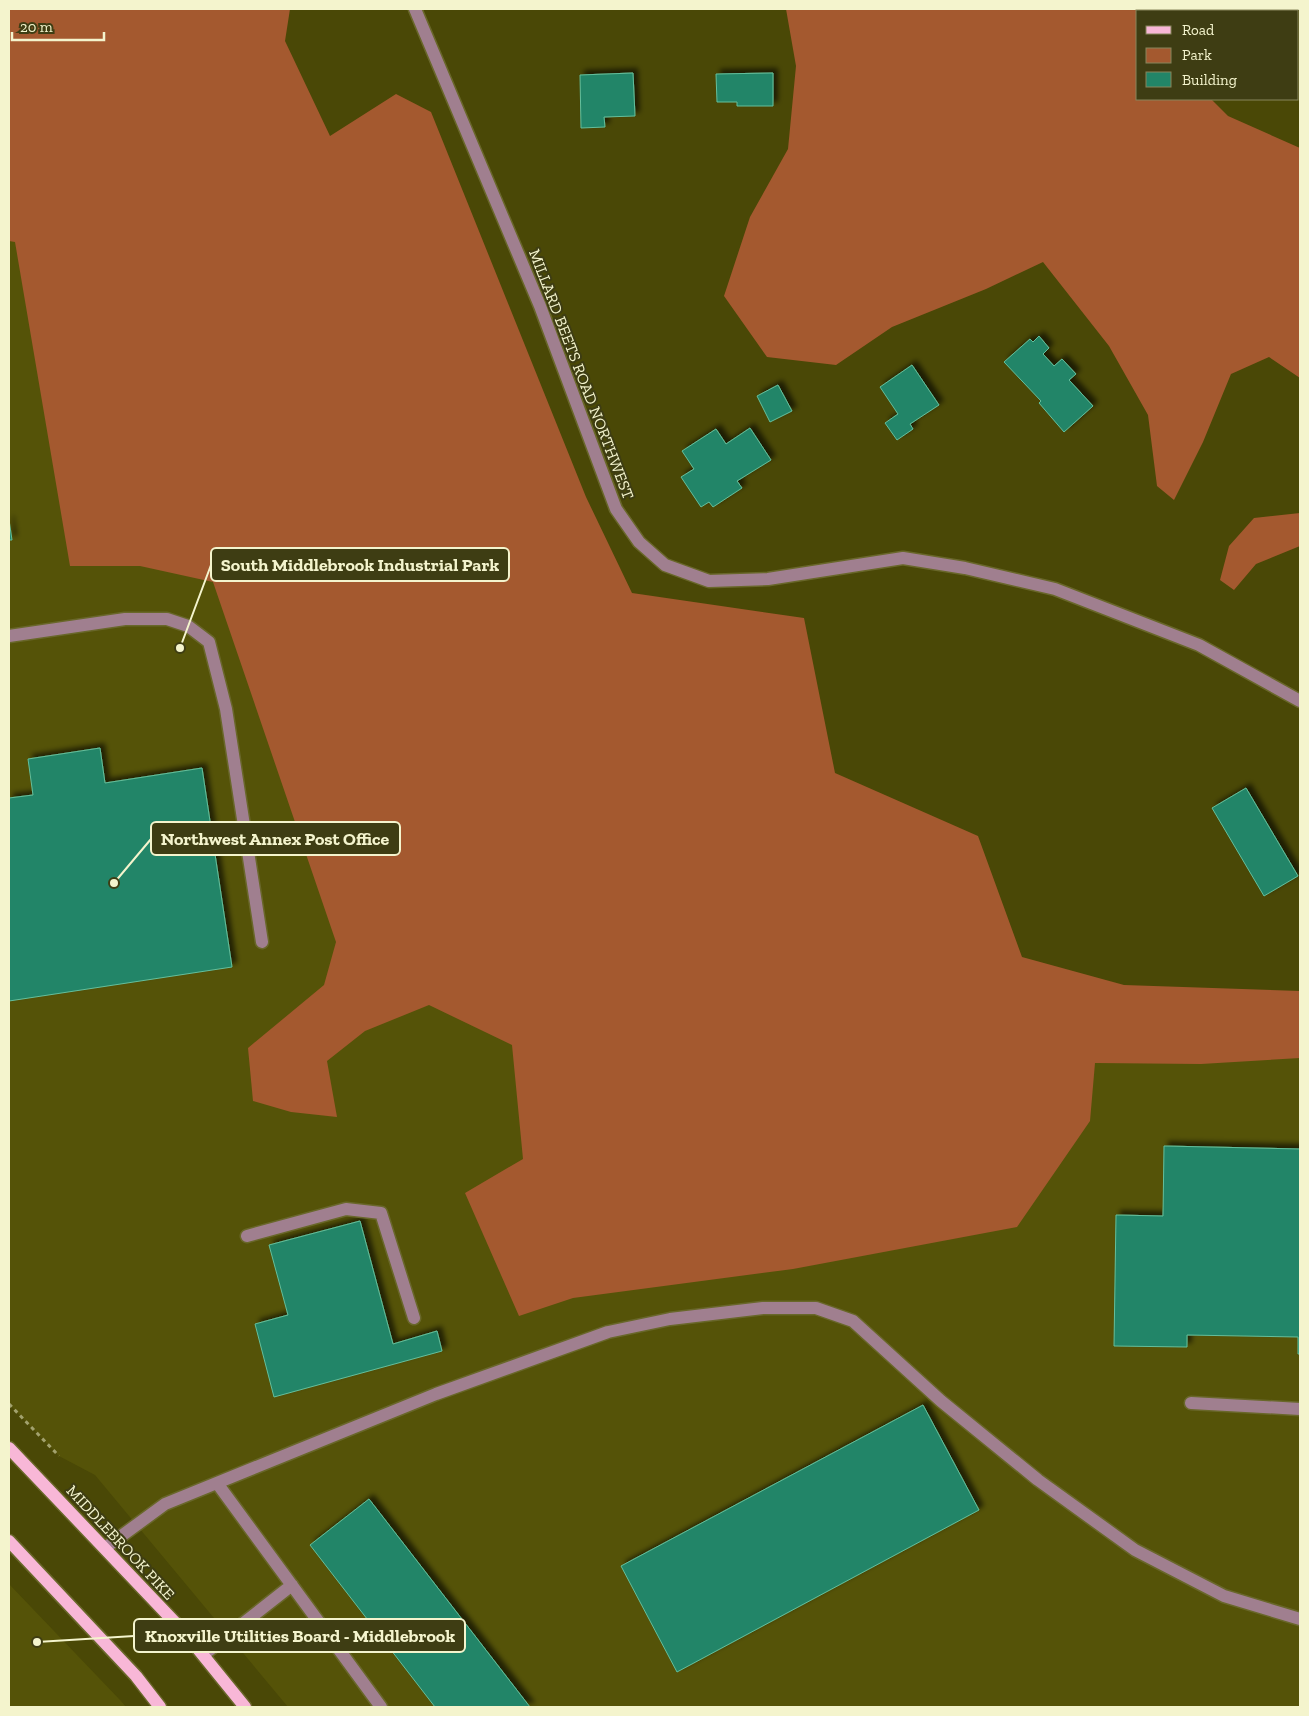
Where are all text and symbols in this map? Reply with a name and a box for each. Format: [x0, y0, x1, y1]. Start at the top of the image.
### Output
scale bar [12, 10, 105, 42]
legend [1136, 10, 1299, 100]
text: 20 m [20, 18, 53, 36]
text: Road [1182, 21, 1215, 39]
text: Park [1182, 46, 1212, 64]
text: Building [1182, 71, 1237, 89]
street label: MILLARD BEETS ROAD NORTHWEST [525, 246, 638, 502]
callout: South Middlebrook Industrial Park [211, 548, 509, 581]
text: South Middlebrook Industrial Park [221, 554, 499, 576]
callout: Northwest Annex Post Office [151, 822, 400, 855]
text: Northwest Annex Post Office [161, 828, 390, 850]
street label: MIDDLEBROOK PIKE [63, 1481, 179, 1604]
callout: Knoxville Utilities Board - Middlebrook [134, 1619, 465, 1652]
text: Knoxville Utilities Board - Middlebrook [145, 1625, 455, 1647]

